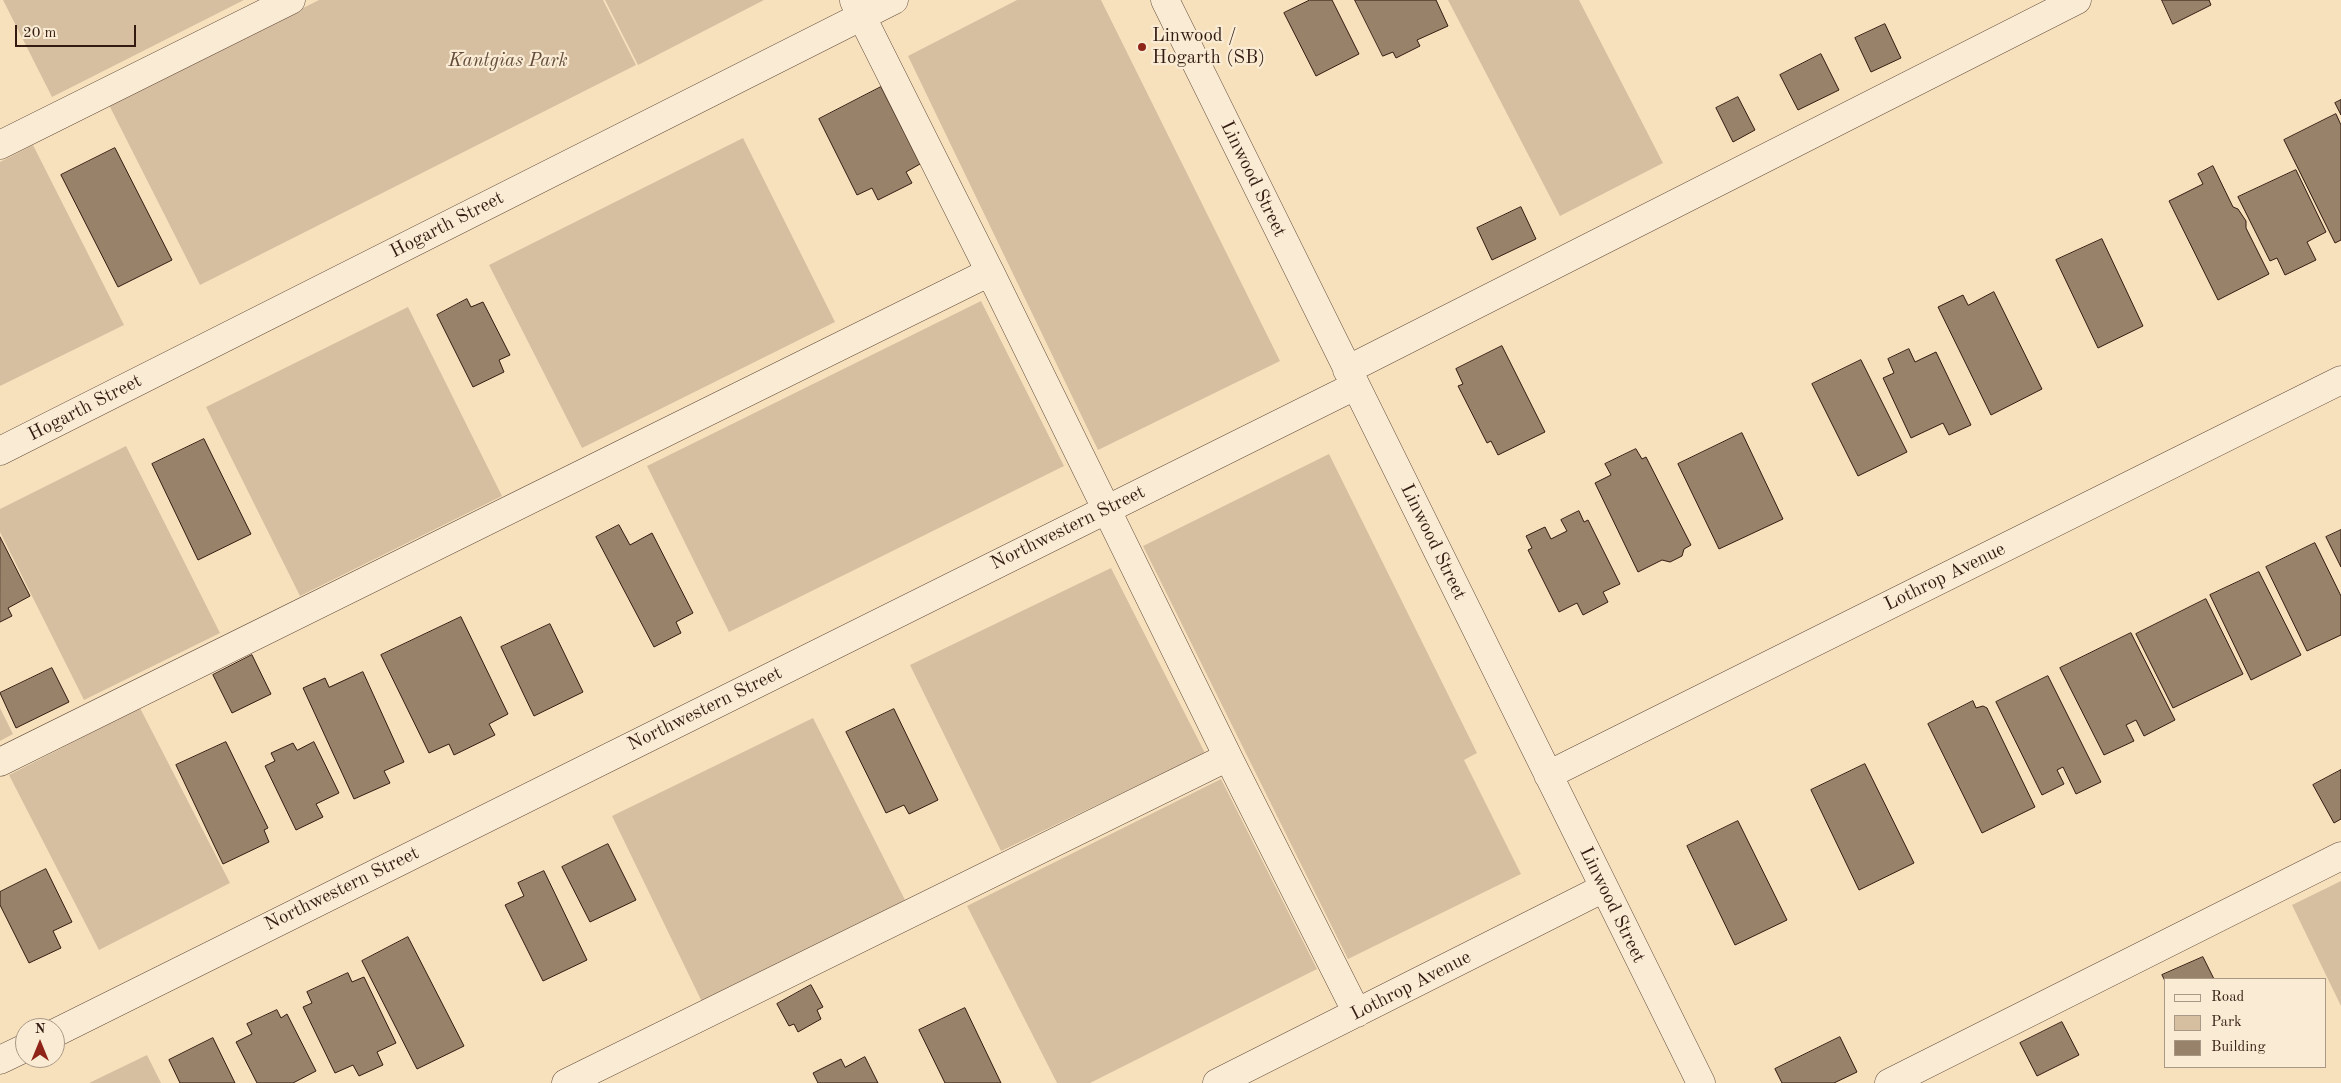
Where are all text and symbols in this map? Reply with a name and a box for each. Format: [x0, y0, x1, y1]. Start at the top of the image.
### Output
scale bar [18, 15, 139, 47]
place label: Linwood / Hogarth (SB) [1152, 25, 1265, 69]
text: 20 m [23, 26, 57, 41]
marker: Linwood / Hogarth (SB) [1136, 41, 1148, 53]
park label: Kantgias Park [448, 50, 568, 72]
street label: Linwood Street [1215, 117, 1291, 241]
street label: Hogarth Street [386, 187, 508, 263]
street label: Hogarth Street [24, 370, 146, 446]
street label: Linwood Street [1395, 480, 1471, 604]
street label: Northwestern Street [987, 481, 1149, 575]
street label: Lothrop Avenue [1881, 538, 2009, 616]
street label: Northwestern Street [624, 662, 786, 756]
street label: Northwestern Street [261, 842, 423, 936]
street label: Linwood Street [1574, 843, 1650, 967]
street label: Lothrop Avenue [1347, 946, 1475, 1026]
legend [2164, 978, 2326, 1068]
text: Road [2211, 990, 2244, 1005]
text: Park [2211, 1015, 2242, 1030]
north arrow [15, 1018, 65, 1068]
text: N [35, 1022, 45, 1036]
text: Building [2211, 1040, 2266, 1055]

